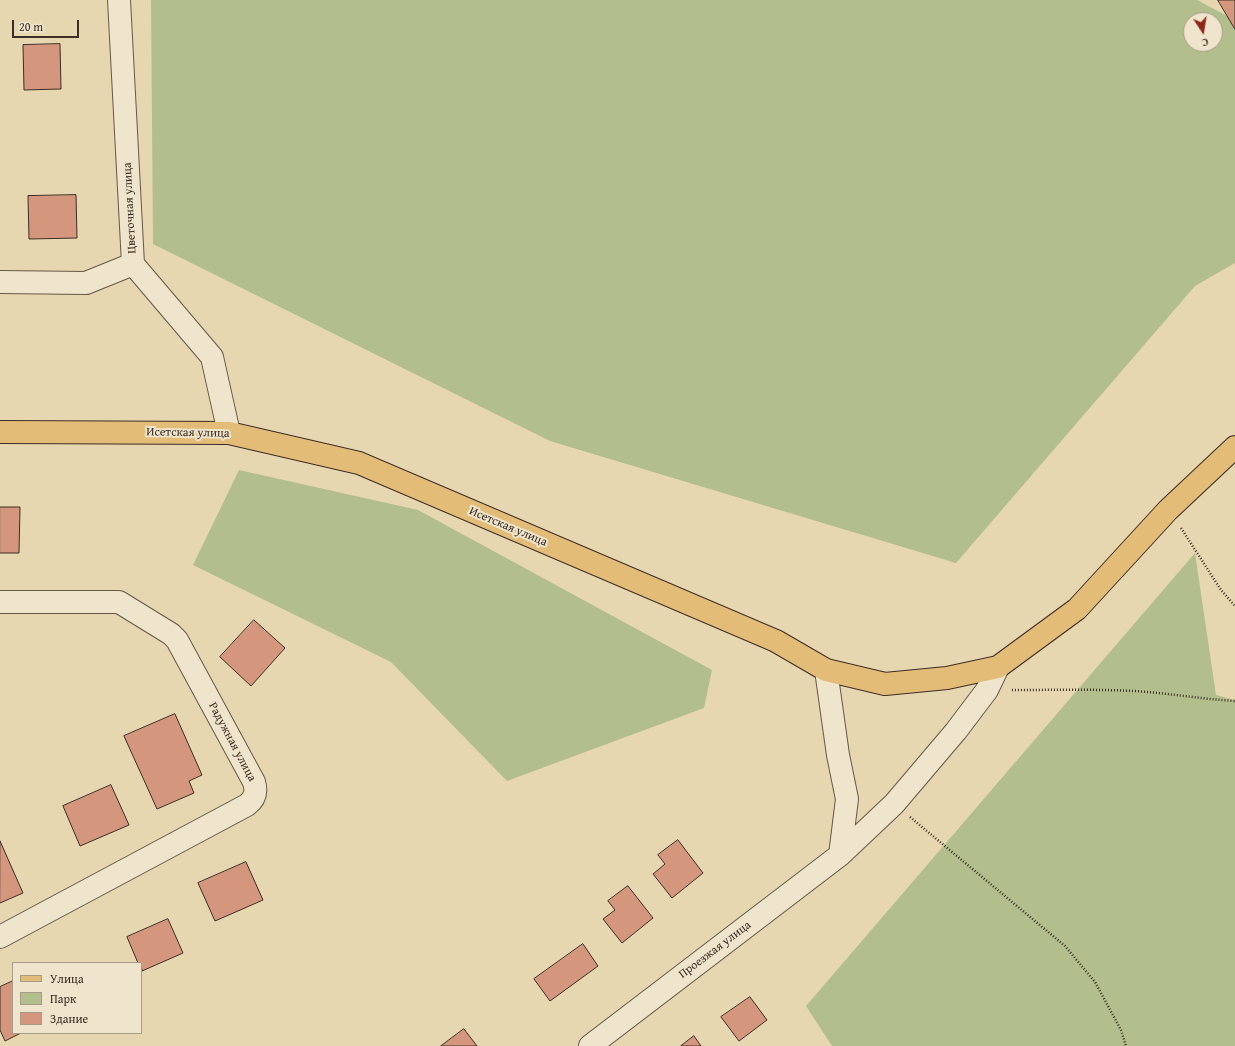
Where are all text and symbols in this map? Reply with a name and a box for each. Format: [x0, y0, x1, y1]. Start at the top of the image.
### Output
scale bar [14, 12, 81, 38]
north arrow [1183, 12, 1223, 52]
text: 20 m [19, 18, 43, 35]
text: С [1201, 34, 1210, 51]
street label: Цветочная улица [120, 162, 140, 254]
street label: Исетская улица [146, 425, 230, 441]
street label: Исетская улица [467, 504, 549, 550]
street label: Радужная улица [205, 700, 259, 784]
street label: Проезжая улица [676, 918, 754, 982]
legend [12, 962, 142, 1034]
text: Улица [50, 970, 84, 987]
text: Парк [50, 990, 76, 1007]
text: Здание [50, 1010, 88, 1027]

